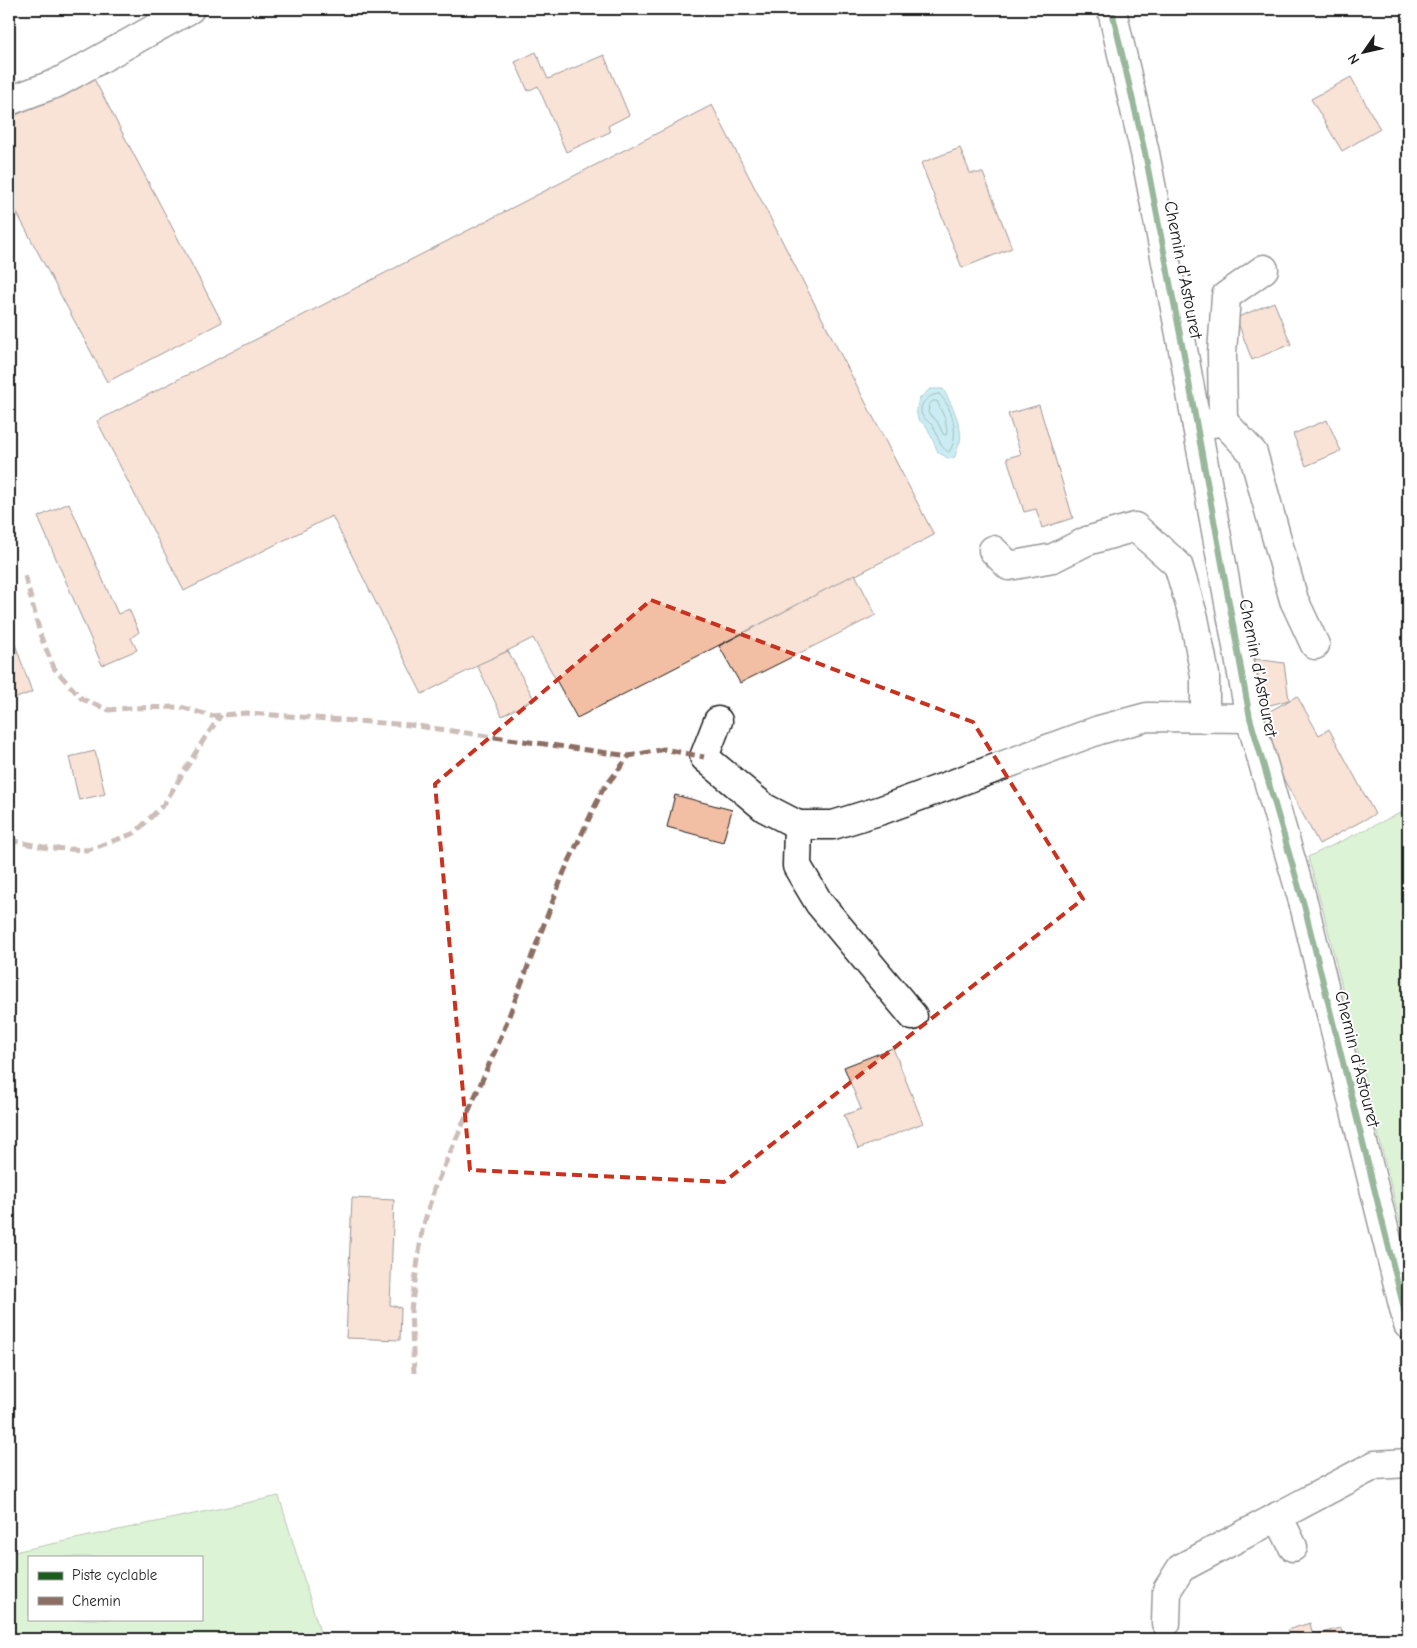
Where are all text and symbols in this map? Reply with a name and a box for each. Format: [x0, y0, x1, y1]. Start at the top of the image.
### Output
north arrow [1340, 28, 1390, 78]
text: N [1344, 50, 1363, 68]
street label: Chemin d'Astouret [1159, 199, 1207, 342]
street label: Chemin d'Astouret [1234, 597, 1282, 740]
street label: Chemin d'Astouret [1330, 989, 1384, 1130]
legend [28, 1556, 202, 1620]
text: Piste cyclable [72, 1566, 158, 1584]
text: Chemin [72, 1592, 121, 1610]

